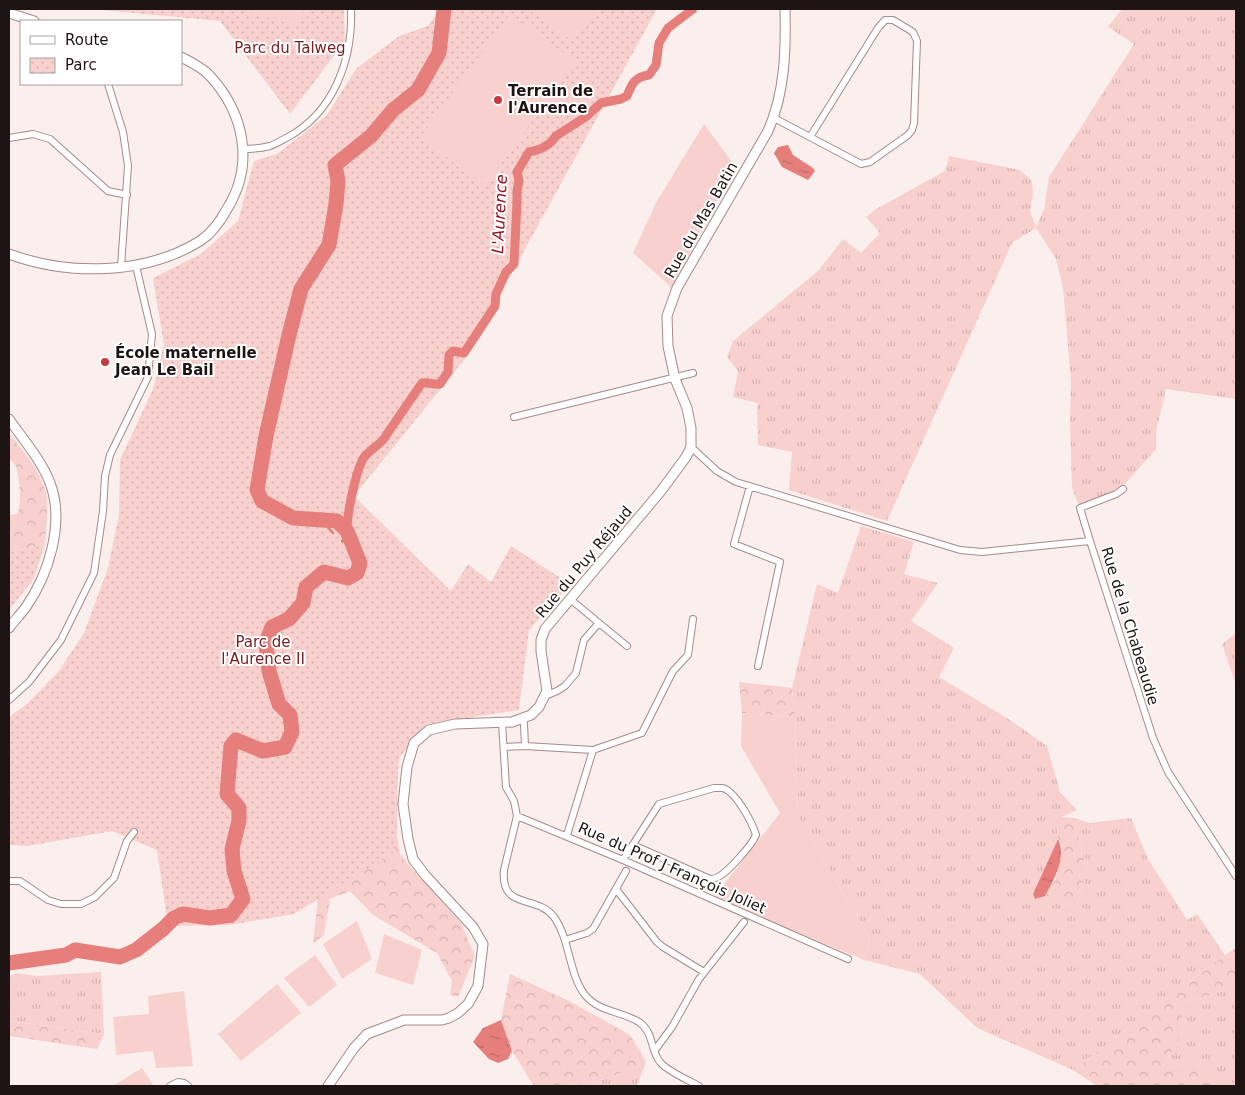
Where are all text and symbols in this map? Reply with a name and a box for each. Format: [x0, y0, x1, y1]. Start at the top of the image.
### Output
legend [20, 20, 182, 85]
text: Route [65, 31, 109, 49]
park label: Parc du Talweg [234, 39, 346, 57]
text: Parc [65, 56, 97, 74]
place label: Terrain de l'Aurence [508, 82, 593, 117]
marker: Terrain de l'Aurence [492, 94, 504, 106]
street label: Rue du Mas Batin [661, 159, 741, 281]
water label: L'Aurence [488, 174, 511, 254]
place label: École maternelle Jean Le Bail [114, 343, 257, 379]
marker: École maternelle Jean Le Bail [99, 356, 111, 368]
street label: Rue du Puy Réjaud [532, 502, 636, 622]
street label: Rue de la Chabeaudie [1097, 545, 1163, 707]
park label: Parc de l'Aurence II [221, 633, 305, 668]
street label: Rue du Prof J François Joliet [575, 818, 769, 918]

